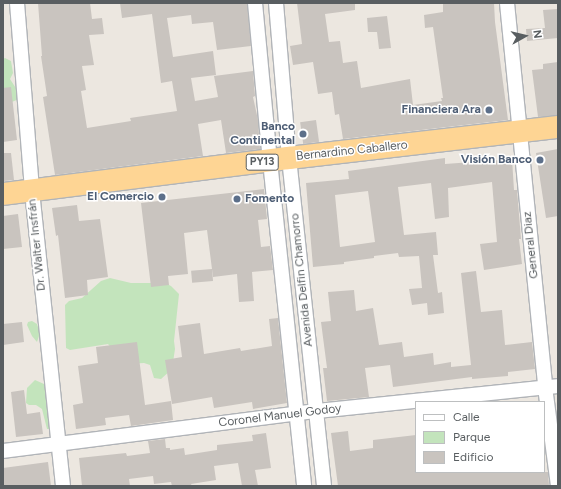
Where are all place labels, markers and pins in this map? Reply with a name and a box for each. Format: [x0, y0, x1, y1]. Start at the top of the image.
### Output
place label: Financiera Ara [402, 103, 481, 117]
marker: Financiera Ara [484, 105, 494, 115]
place label: Banco Continental [230, 120, 295, 148]
marker: Banco Continental [298, 129, 308, 139]
place label: Visión Banco [461, 153, 532, 167]
marker: Visión Banco [535, 155, 545, 165]
place label: El Comercio [87, 190, 154, 204]
marker: El Comercio [157, 192, 167, 202]
place label: Fomento [245, 192, 294, 206]
marker: Fomento [232, 194, 242, 204]

